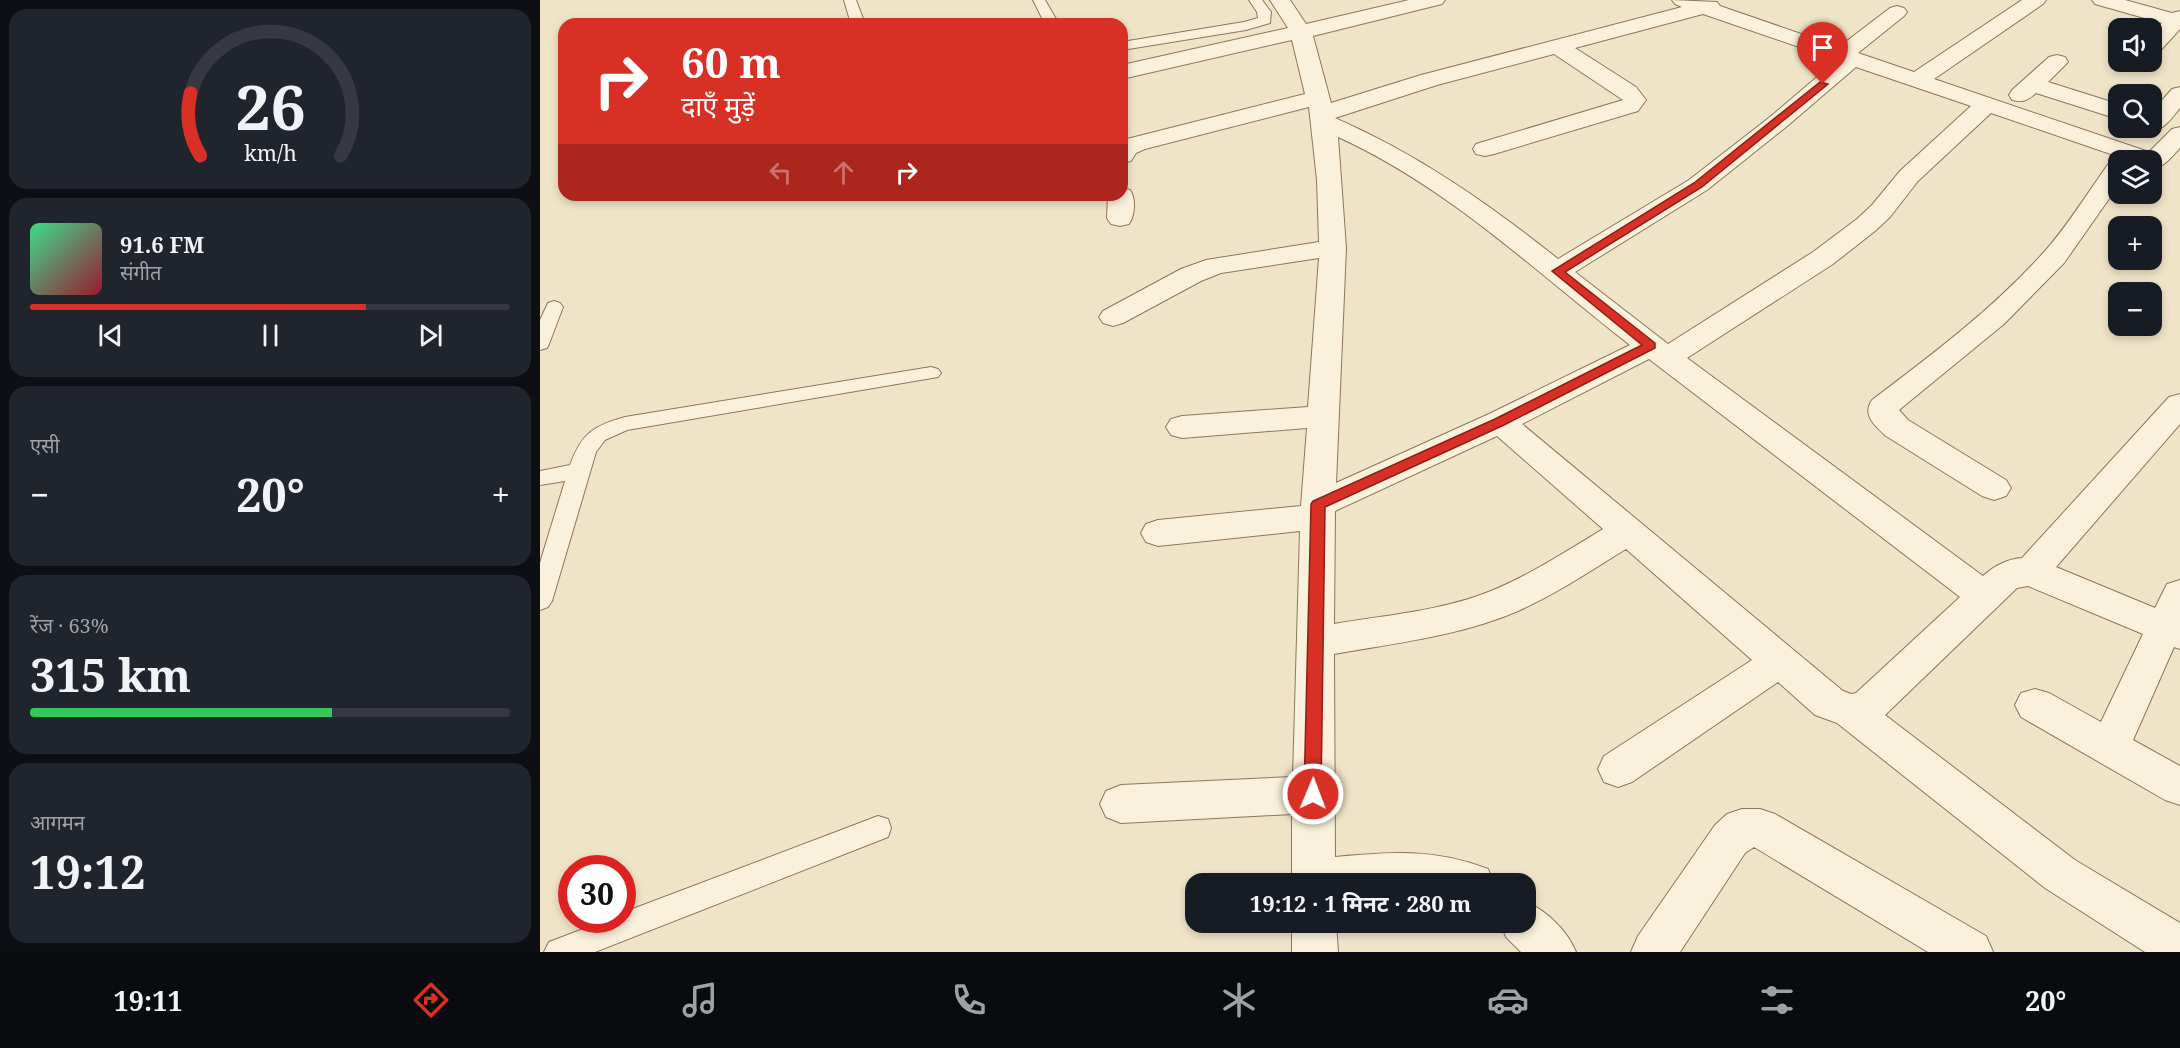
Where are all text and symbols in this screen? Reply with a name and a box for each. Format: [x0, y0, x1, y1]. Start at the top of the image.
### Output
map controls [2108, 18, 2162, 336]
button: sound [2108, 18, 2162, 72]
pin [1797, 22, 1848, 84]
icon: arrive [1806, 31, 1839, 64]
text: 60 m [681, 33, 781, 90]
icon: right [582, 42, 660, 120]
text: 26 [235, 63, 305, 148]
button: search [2108, 84, 2162, 138]
text: दाएँ मुड़ें [681, 87, 755, 124]
text: km/h [244, 138, 297, 167]
button: layers [2108, 150, 2162, 204]
icon: left [764, 156, 797, 189]
icon: ahead [827, 156, 860, 189]
icon: right [890, 156, 923, 189]
button: + [2108, 216, 2162, 270]
text: 91.6 FM [120, 229, 204, 259]
text: संगीत [120, 259, 161, 286]
button: − [2108, 282, 2162, 336]
icon: previous [94, 319, 127, 352]
icon: pause [254, 319, 287, 352]
icon: next [414, 319, 447, 352]
text: एसी [30, 432, 60, 459]
text: 20° [236, 464, 305, 525]
text: − [30, 472, 49, 517]
text: + [492, 472, 510, 517]
text: रेंज · 63% [30, 612, 109, 639]
text: 315 km [30, 644, 191, 705]
position arrow [1281, 762, 1345, 826]
text: आगमन [30, 809, 85, 836]
text: 19:12 [30, 841, 145, 902]
speed limit sign: 30 [558, 855, 636, 933]
text: 19:12 · 1 मिनट · 280 m [1250, 888, 1471, 918]
icon: directions [410, 979, 452, 1021]
icon: music [679, 979, 721, 1021]
icon: phone [948, 979, 990, 1021]
icon: climate [1218, 979, 1260, 1021]
icon: car [1487, 979, 1529, 1021]
icon: filters [1756, 979, 1798, 1021]
text: 19:11 [114, 982, 183, 1019]
text: 20° [2025, 982, 2066, 1019]

